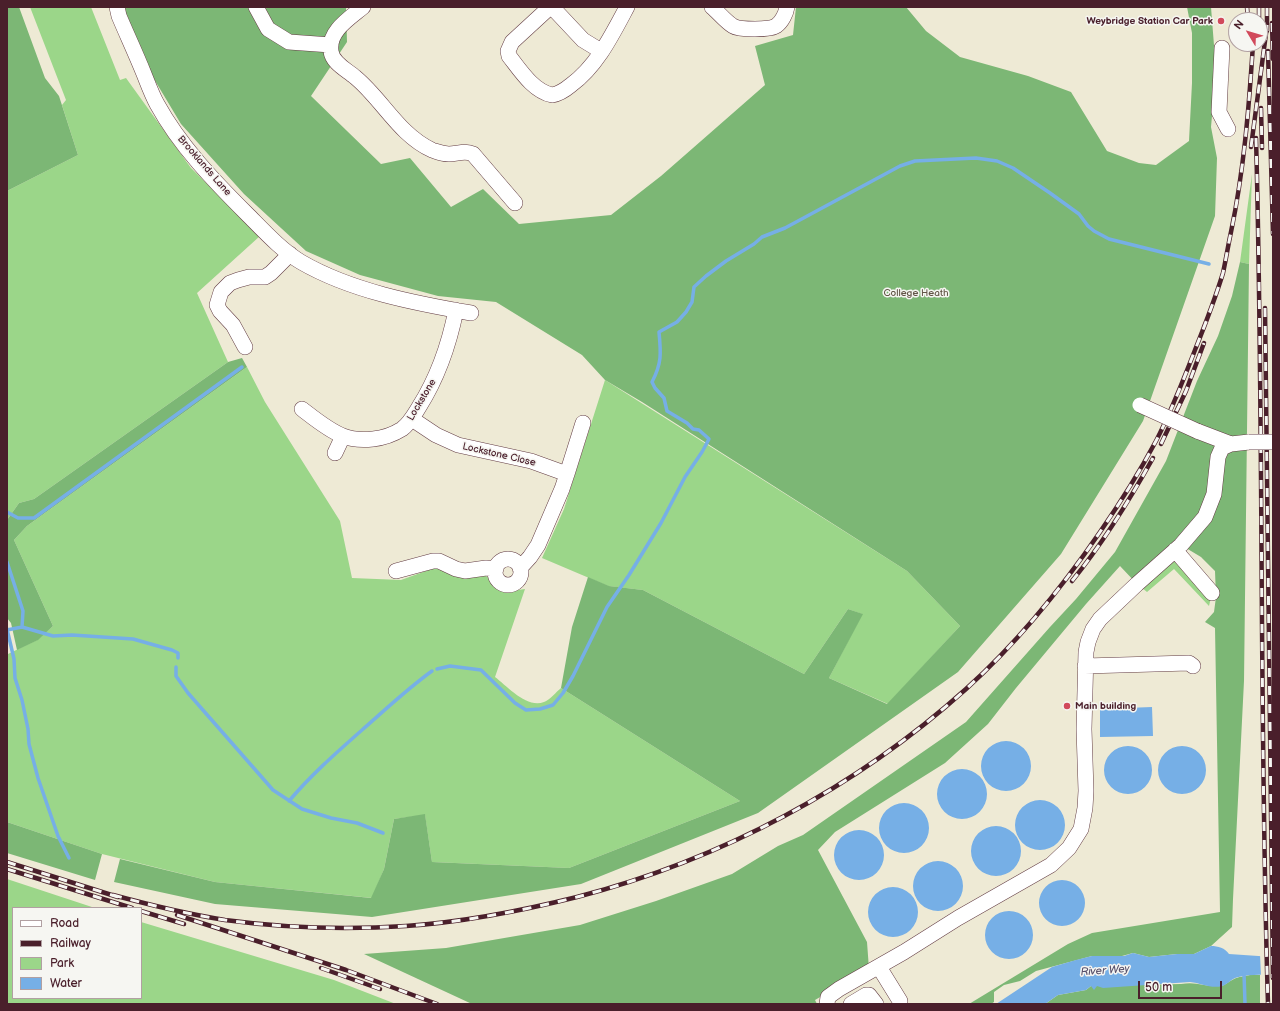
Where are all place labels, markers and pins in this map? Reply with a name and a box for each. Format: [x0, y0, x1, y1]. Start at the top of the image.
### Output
place label: Weybridge Station Car Park [1087, 15, 1213, 27]
marker: Weybridge Station Car Park [1216, 16, 1226, 26]
place label: Main building [1075, 700, 1136, 712]
marker: Main building [1062, 701, 1072, 711]

